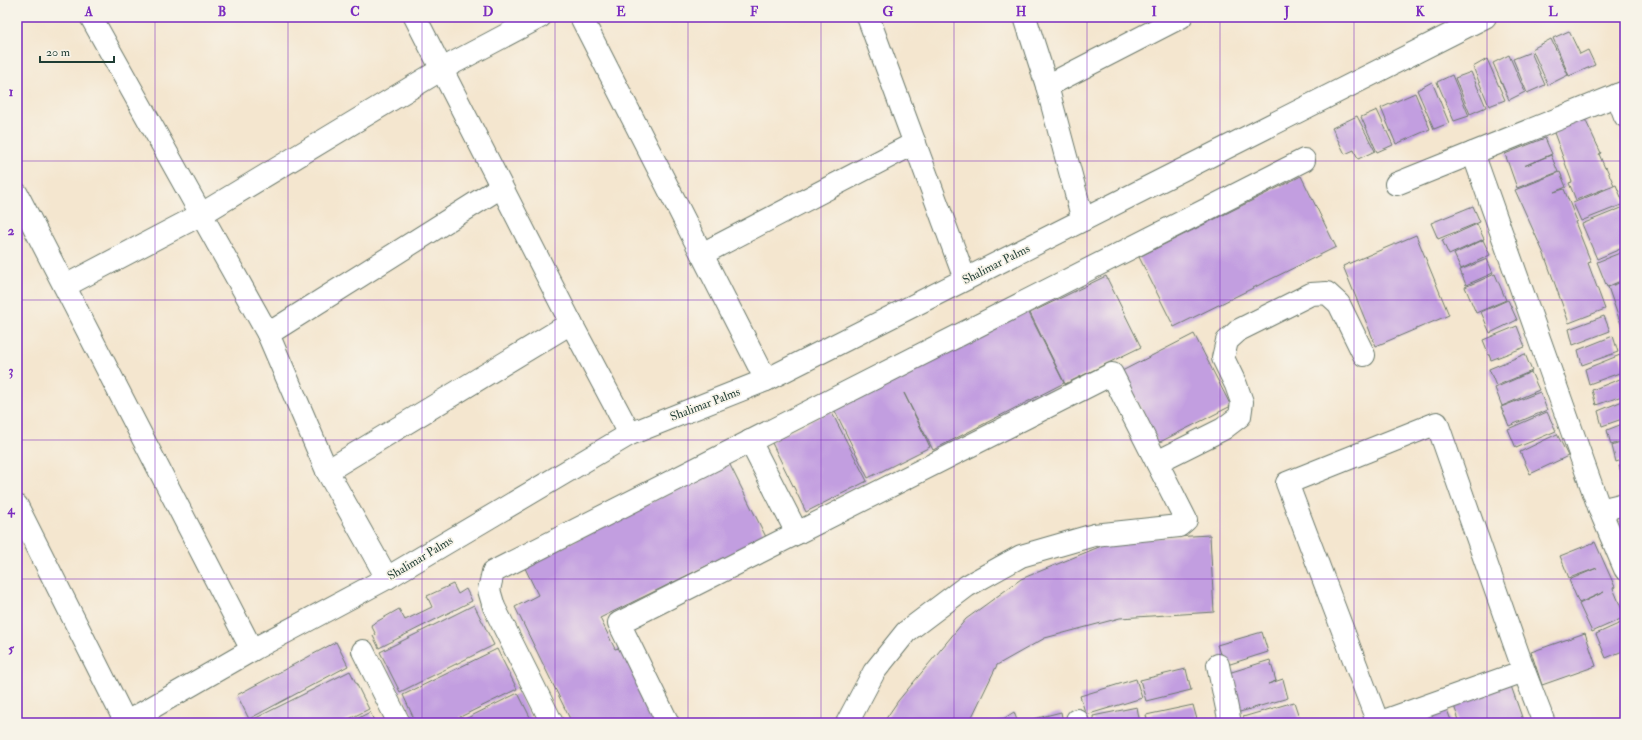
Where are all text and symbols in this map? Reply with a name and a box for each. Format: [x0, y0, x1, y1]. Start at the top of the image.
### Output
text: A [84, 4, 94, 20]
text: B [218, 4, 226, 20]
text: C [350, 4, 360, 20]
text: D [483, 4, 494, 20]
text: E [616, 4, 626, 20]
text: F [750, 4, 759, 20]
text: G [883, 4, 894, 20]
text: H [1016, 4, 1027, 20]
text: I [1151, 4, 1157, 20]
text: J [1283, 4, 1290, 21]
text: K [1415, 4, 1425, 20]
text: L [1548, 4, 1558, 20]
scale bar [40, 38, 114, 64]
text: 20 m [46, 45, 71, 60]
text: 1 [9, 84, 14, 100]
text: 2 [8, 223, 15, 239]
street label: Shalimar Palms [960, 241, 1032, 288]
text: 3 [9, 363, 14, 379]
street label: Shalimar Palms [668, 384, 742, 425]
text: 4 [6, 502, 15, 518]
street label: Shalimar Palms [385, 533, 456, 584]
text: 5 [8, 641, 14, 657]

